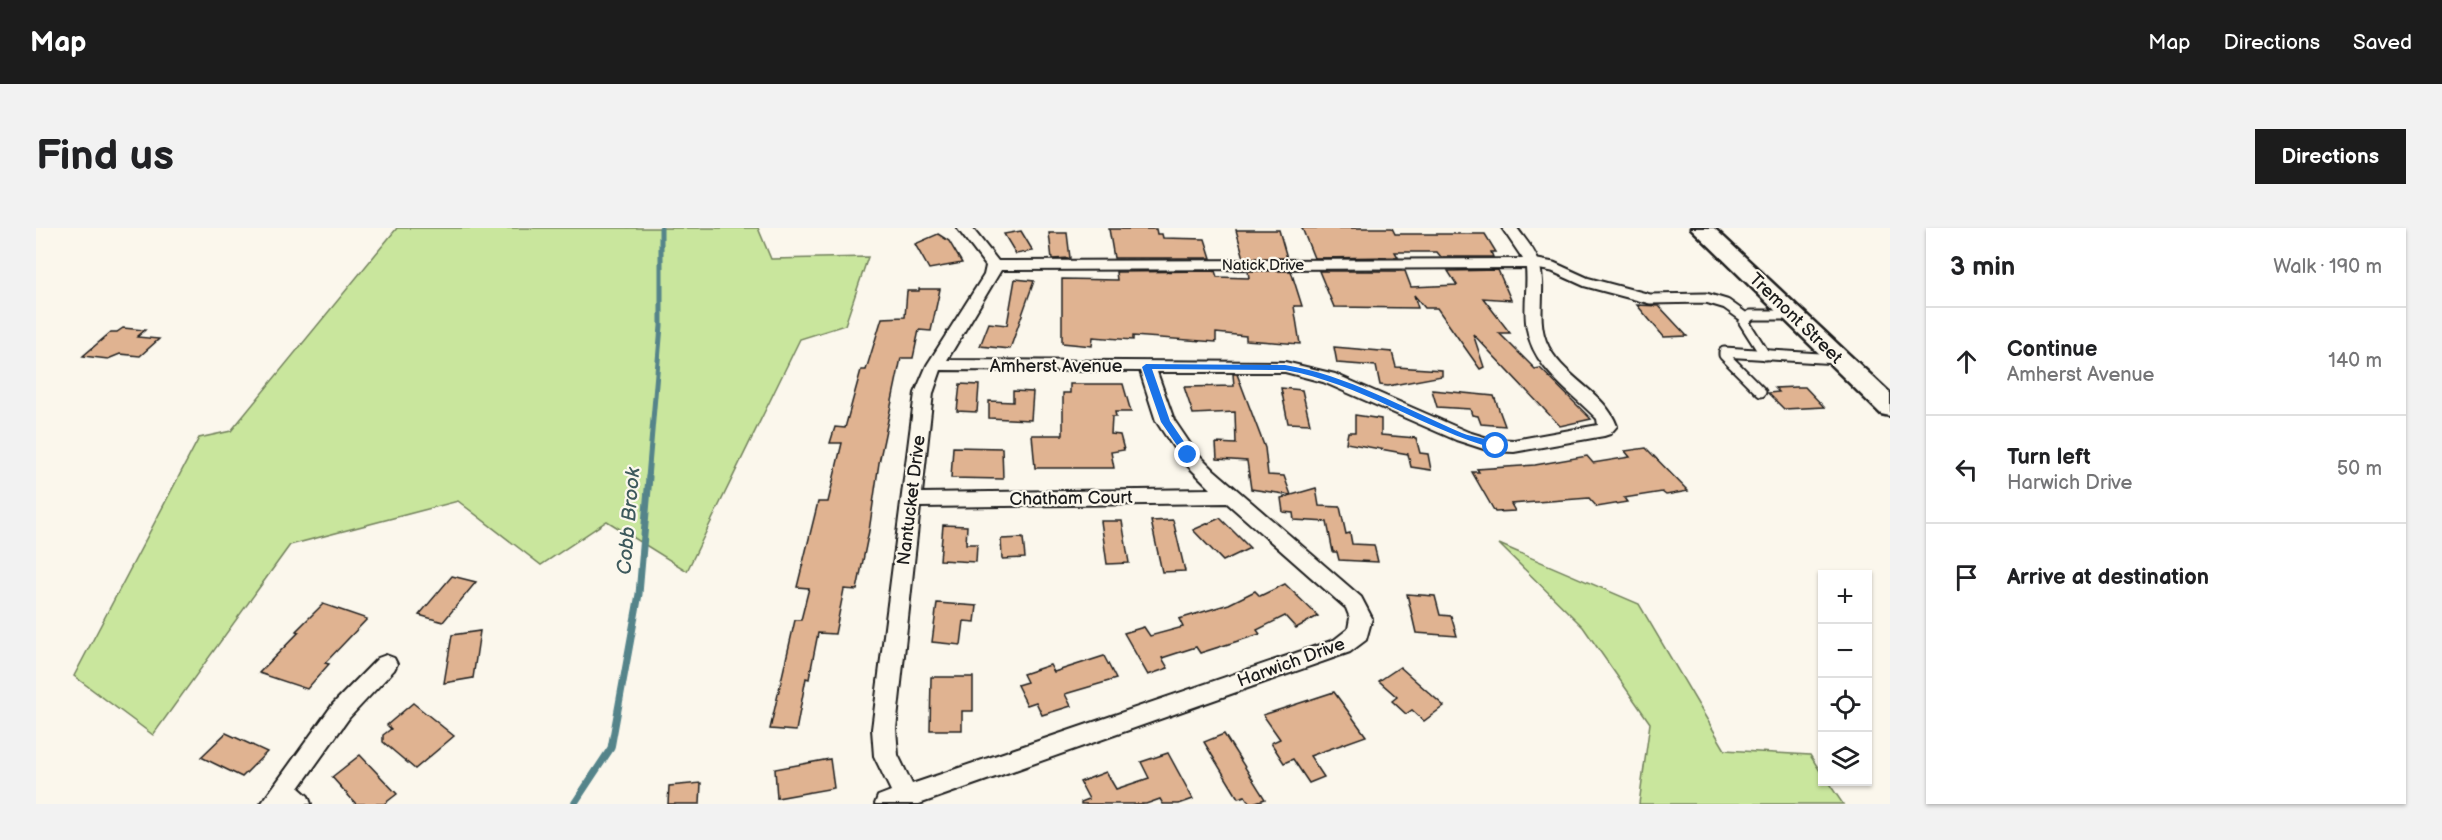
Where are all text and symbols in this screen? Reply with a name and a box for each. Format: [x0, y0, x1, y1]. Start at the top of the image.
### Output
text: Map [30, 26, 86, 59]
text: Map [2148, 30, 2191, 55]
text: Directions [2224, 30, 2320, 55]
text: Saved [2353, 30, 2412, 55]
button: Directions [2255, 129, 2406, 184]
text: Find us [36, 131, 174, 182]
text: 3 min [1950, 252, 2015, 283]
text: Walk · 190 m [2273, 255, 2382, 279]
street label: Natick Drive [1222, 256, 1304, 275]
street label: Tremont Street [1745, 269, 1847, 368]
text: Continue [2007, 336, 2097, 363]
icon: ahead [1950, 345, 1983, 378]
text: 140 m [2328, 349, 2382, 373]
street label: Amherst Avenue [990, 356, 1123, 377]
text: Amherst Avenue [2007, 363, 2154, 387]
route start [1482, 432, 1508, 458]
street label: Nantucket Drive [893, 434, 930, 566]
route end [1174, 441, 1200, 467]
text: Turn left [2007, 444, 2091, 471]
icon: left [1950, 453, 1983, 486]
text: 50 m [2337, 457, 2382, 481]
water label: Cobb Brook [612, 465, 646, 576]
text: Harwich Drive [2007, 471, 2132, 495]
street label: Chatham Court [1009, 487, 1133, 510]
icon: arrive [1950, 561, 1983, 594]
text: Arrive at destination [2007, 564, 2209, 591]
map controls [1818, 570, 1872, 786]
button: + [1818, 570, 1872, 624]
button: − [1818, 624, 1872, 678]
street label: Harwich Drive [1235, 633, 1348, 692]
button: locate [1818, 678, 1872, 732]
button: layers [1818, 732, 1872, 786]

